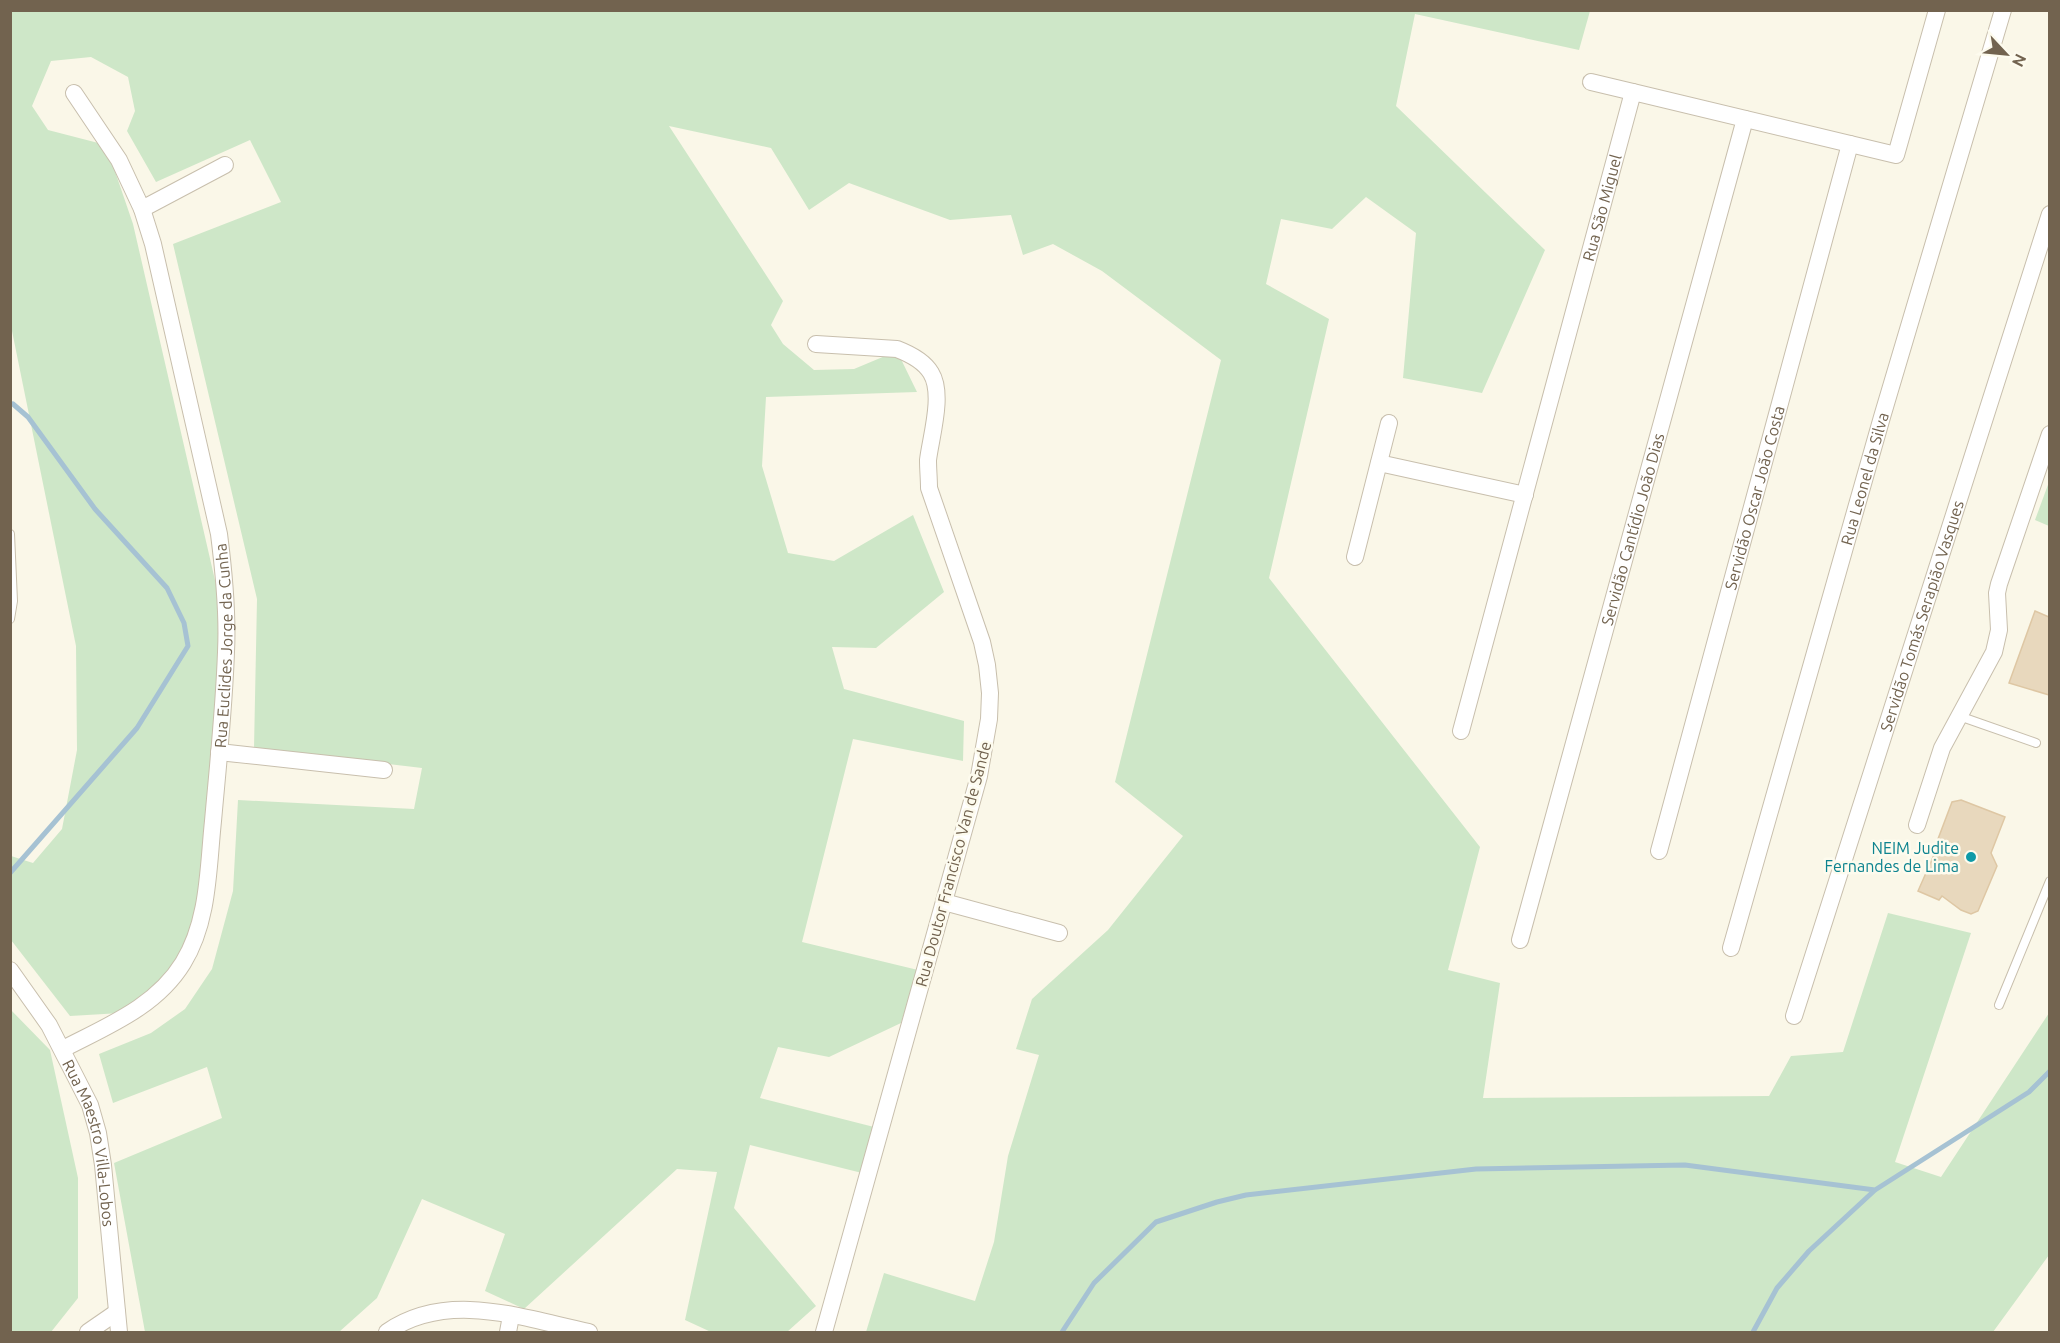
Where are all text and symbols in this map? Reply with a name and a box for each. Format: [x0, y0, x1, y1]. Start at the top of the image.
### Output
north arrow [1976, 24, 2036, 84]
text: N [2009, 51, 2030, 70]
street label: Rua São Miguel [1579, 152, 1625, 263]
street label: Servidão Oscar João Costa [1721, 404, 1788, 592]
street label: Rua Leonel da Silva [1837, 410, 1892, 547]
street label: Servidão Cantídio João Dias [1598, 431, 1668, 627]
street label: Servidão Tomás Serapião Vasques [1876, 498, 1967, 734]
street label: Rua Euclides Jorge da Cunha [211, 542, 236, 749]
street label: Rua Doutor Francisco Van de Sande [912, 739, 994, 989]
place label: NEIM Judite Fernandes de Lima [1824, 839, 1959, 875]
marker: NEIM Judite Fernandes de Lima [1964, 850, 1978, 864]
street label: Rua Maestro Villa-Lobos [59, 1056, 118, 1228]

